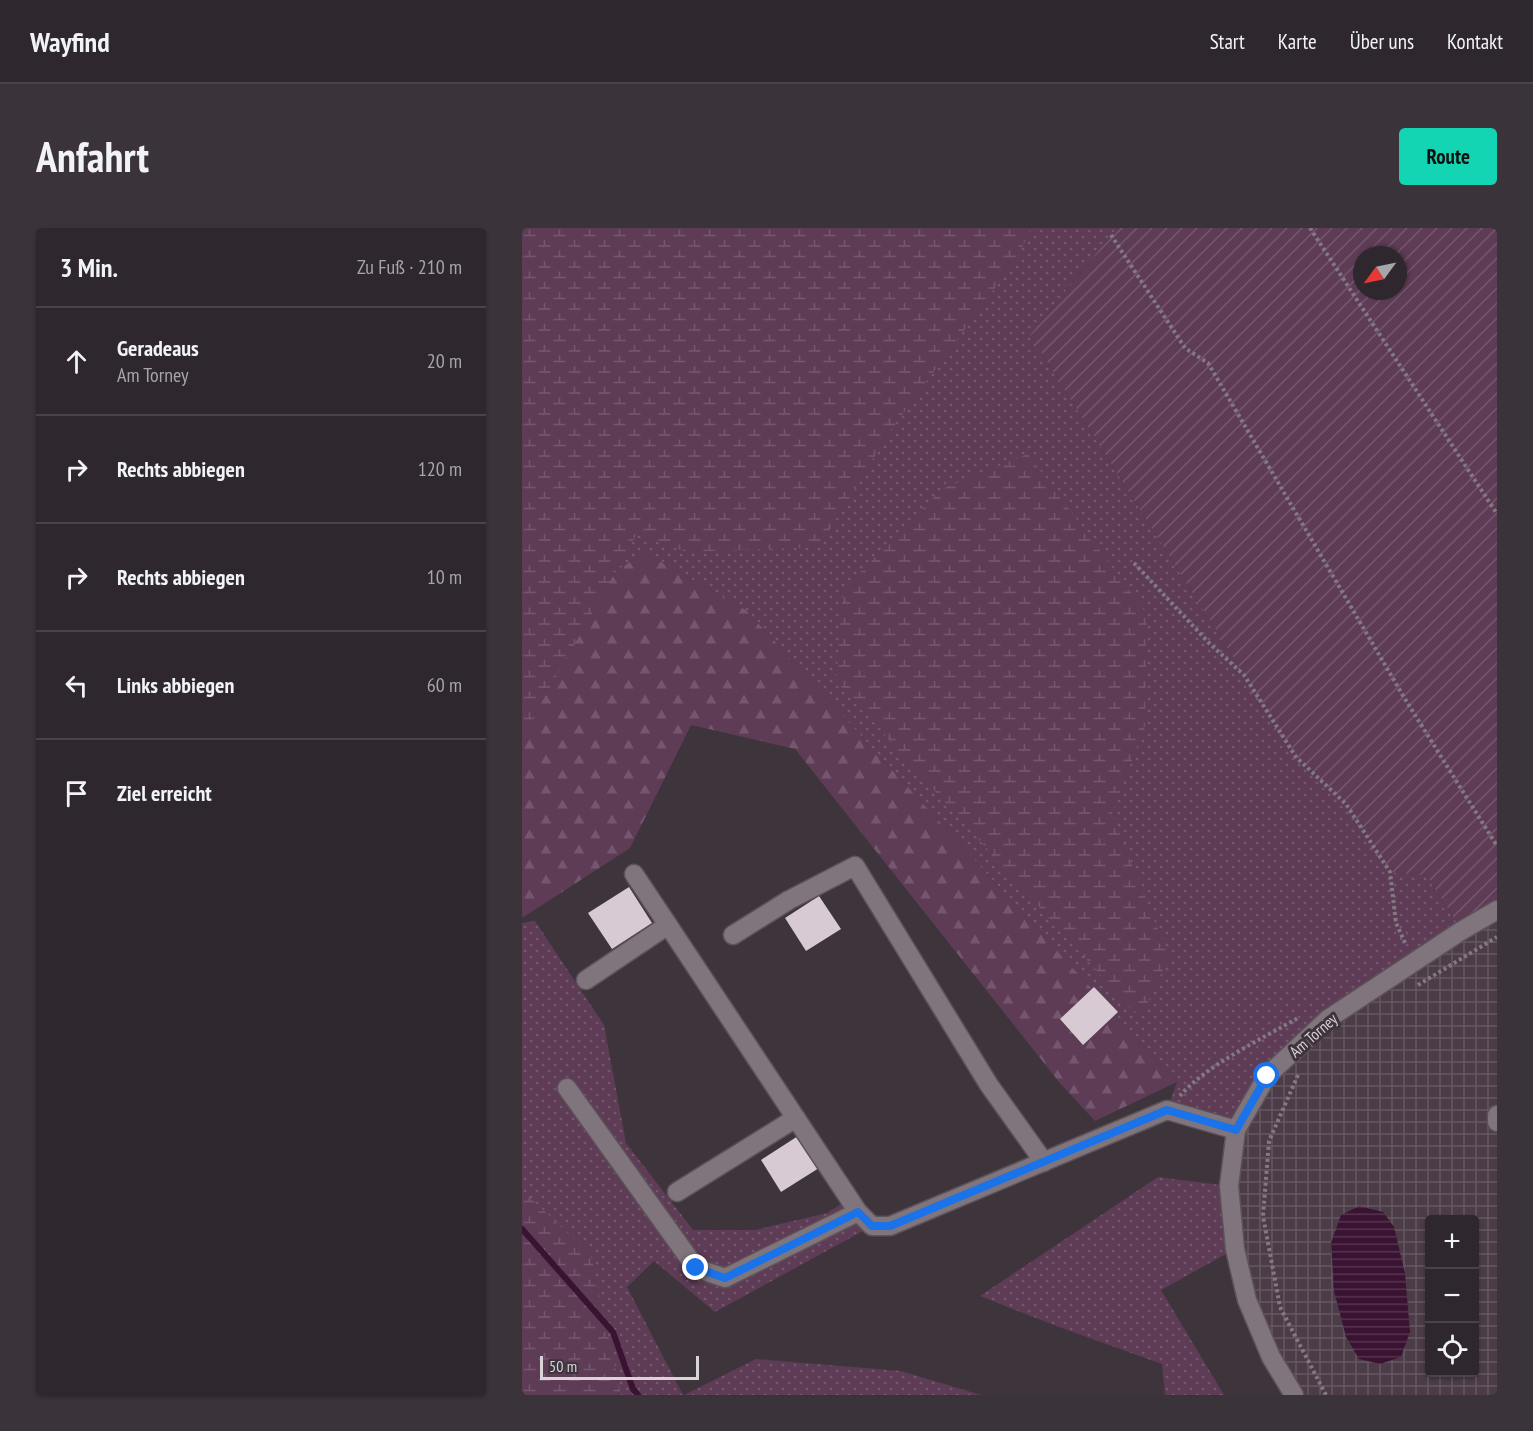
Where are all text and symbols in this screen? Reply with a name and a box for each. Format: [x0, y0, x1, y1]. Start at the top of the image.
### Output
text: Wayfind [30, 23, 110, 60]
text: Start [1210, 28, 1245, 55]
text: Karte [1278, 28, 1317, 55]
text: Über uns [1350, 28, 1414, 55]
text: Kontakt [1447, 28, 1503, 55]
button: Route [1399, 128, 1497, 185]
text: Anfahrt [36, 129, 149, 184]
north arrow [1353, 246, 1407, 300]
text: 3 Min. [60, 251, 118, 284]
text: Zu Fuß · 210 m [357, 254, 462, 280]
text: Geradeaus [117, 334, 199, 362]
icon: ahead [60, 345, 93, 378]
text: 20 m [427, 348, 462, 374]
text: Am Torney [117, 362, 188, 388]
icon: right [60, 453, 93, 486]
text: Rechts abbiegen [117, 455, 245, 483]
text: 120 m [418, 456, 462, 482]
icon: right [60, 561, 93, 594]
text: Rechts abbiegen [117, 563, 245, 591]
text: 10 m [427, 564, 462, 590]
icon: left [60, 669, 93, 702]
text: Links abbiegen [117, 671, 234, 699]
text: 60 m [427, 672, 462, 698]
icon: arrive [60, 777, 93, 810]
text: Ziel erreicht [117, 779, 212, 807]
street label: Am Torney [1285, 1009, 1341, 1061]
route start [1253, 1062, 1279, 1088]
map controls [1425, 1215, 1479, 1377]
button: + [1425, 1215, 1479, 1269]
route end [682, 1254, 708, 1280]
button: − [1425, 1269, 1479, 1323]
button: locate [1425, 1323, 1479, 1377]
scale bar [540, 1353, 699, 1380]
text: 50 m [549, 1356, 577, 1376]

